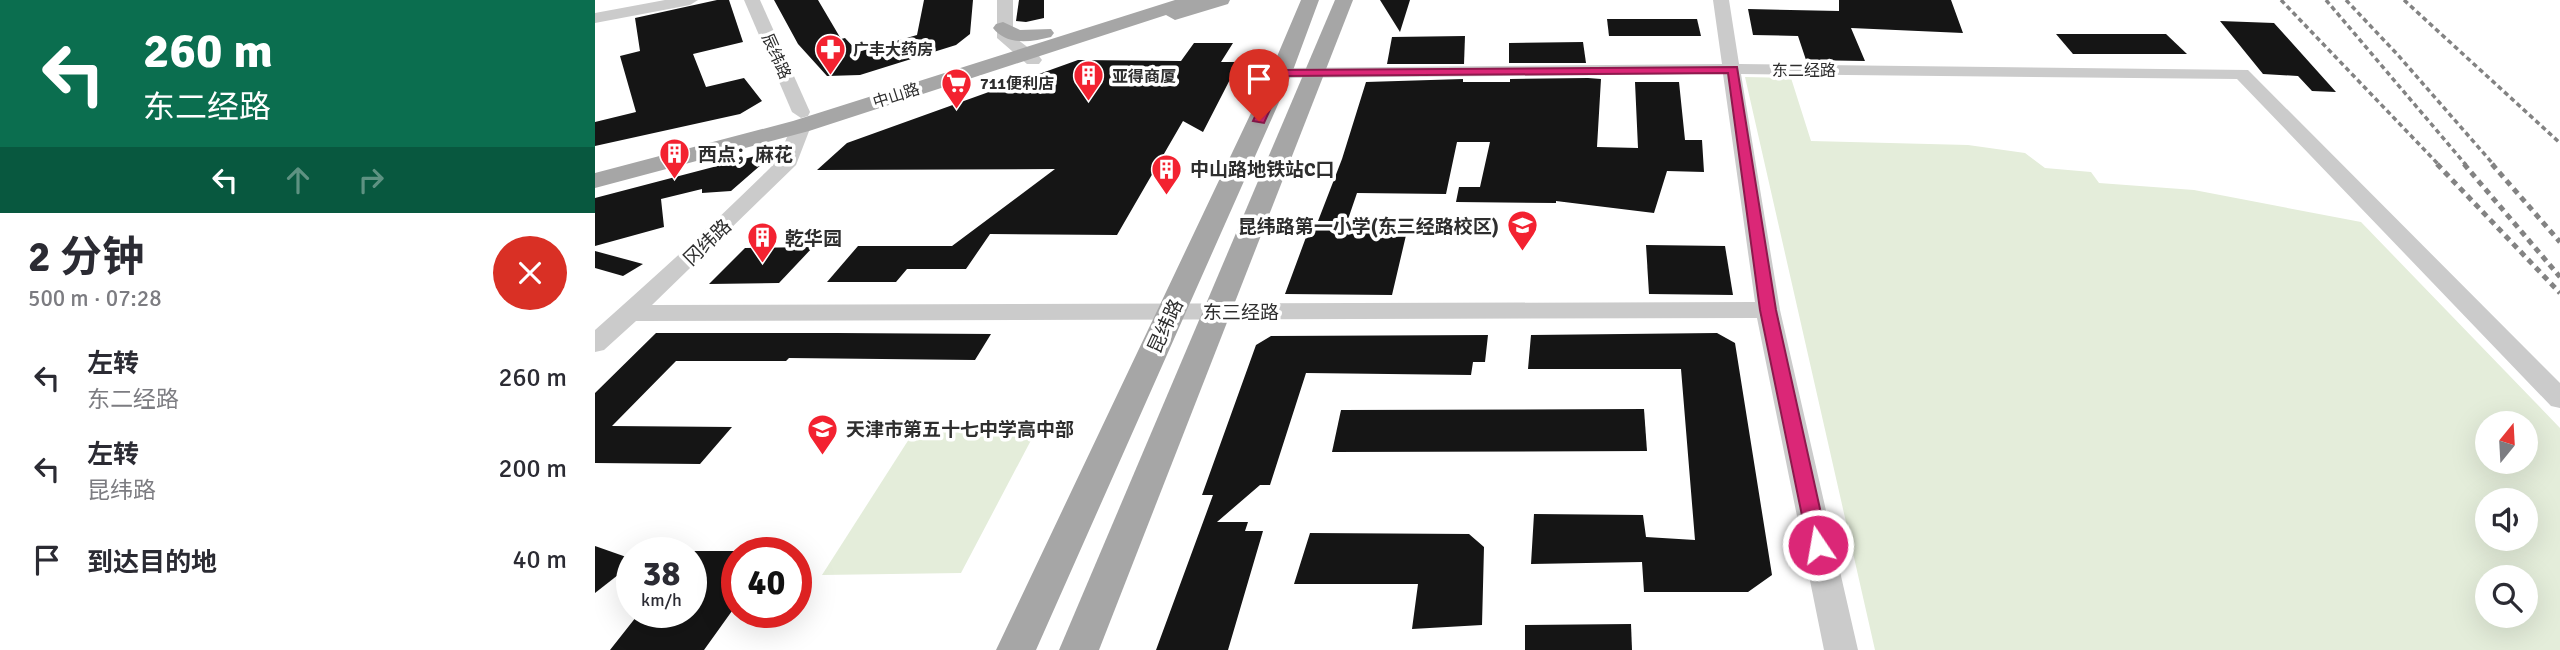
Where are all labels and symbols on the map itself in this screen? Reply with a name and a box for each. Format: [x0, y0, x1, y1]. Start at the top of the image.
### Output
street label: 辰纬路 [757, 30, 795, 82]
pharmacy icon: 广丰大药房 [813, 32, 847, 76]
place label: 广丰大药房 [853, 40, 933, 60]
pin [1229, 49, 1289, 121]
building icon: 亚得商厦 [1072, 59, 1106, 103]
street label: 东二经路 [1772, 61, 1836, 81]
supermarket icon: 711便利店 [940, 66, 974, 110]
place label: 亚得商厦 [1112, 67, 1176, 87]
place label: 711便利店 [980, 74, 1054, 94]
street label: 中山路 [870, 79, 922, 113]
building icon: 西点；麻花 [658, 137, 692, 181]
place label: 西点；麻花 [698, 143, 793, 167]
building icon: 中山路地铁站C口 [1150, 152, 1184, 196]
place label: 中山路地铁站C口 [1190, 158, 1335, 182]
school or university icon: 昆纬路第一小学(东三经路校区) [1505, 209, 1539, 253]
street label: 冈纬路 [679, 214, 737, 271]
place label: 昆纬路第一小学(东三经路校区) [1238, 215, 1499, 239]
building icon: 乾华园 [745, 221, 779, 265]
place label: 乾华园 [785, 227, 842, 251]
street label: 昆纬路 [1143, 296, 1189, 357]
street label: 东三经路 [1203, 301, 1279, 325]
north arrow [2475, 411, 2537, 474]
school or university icon: 天津市第五十七中学高中部 [806, 412, 840, 456]
place label: 天津市第五十七中学高中部 [846, 418, 1074, 442]
position arrow [1781, 508, 1855, 582]
speed limit sign: 40 [721, 537, 812, 628]

